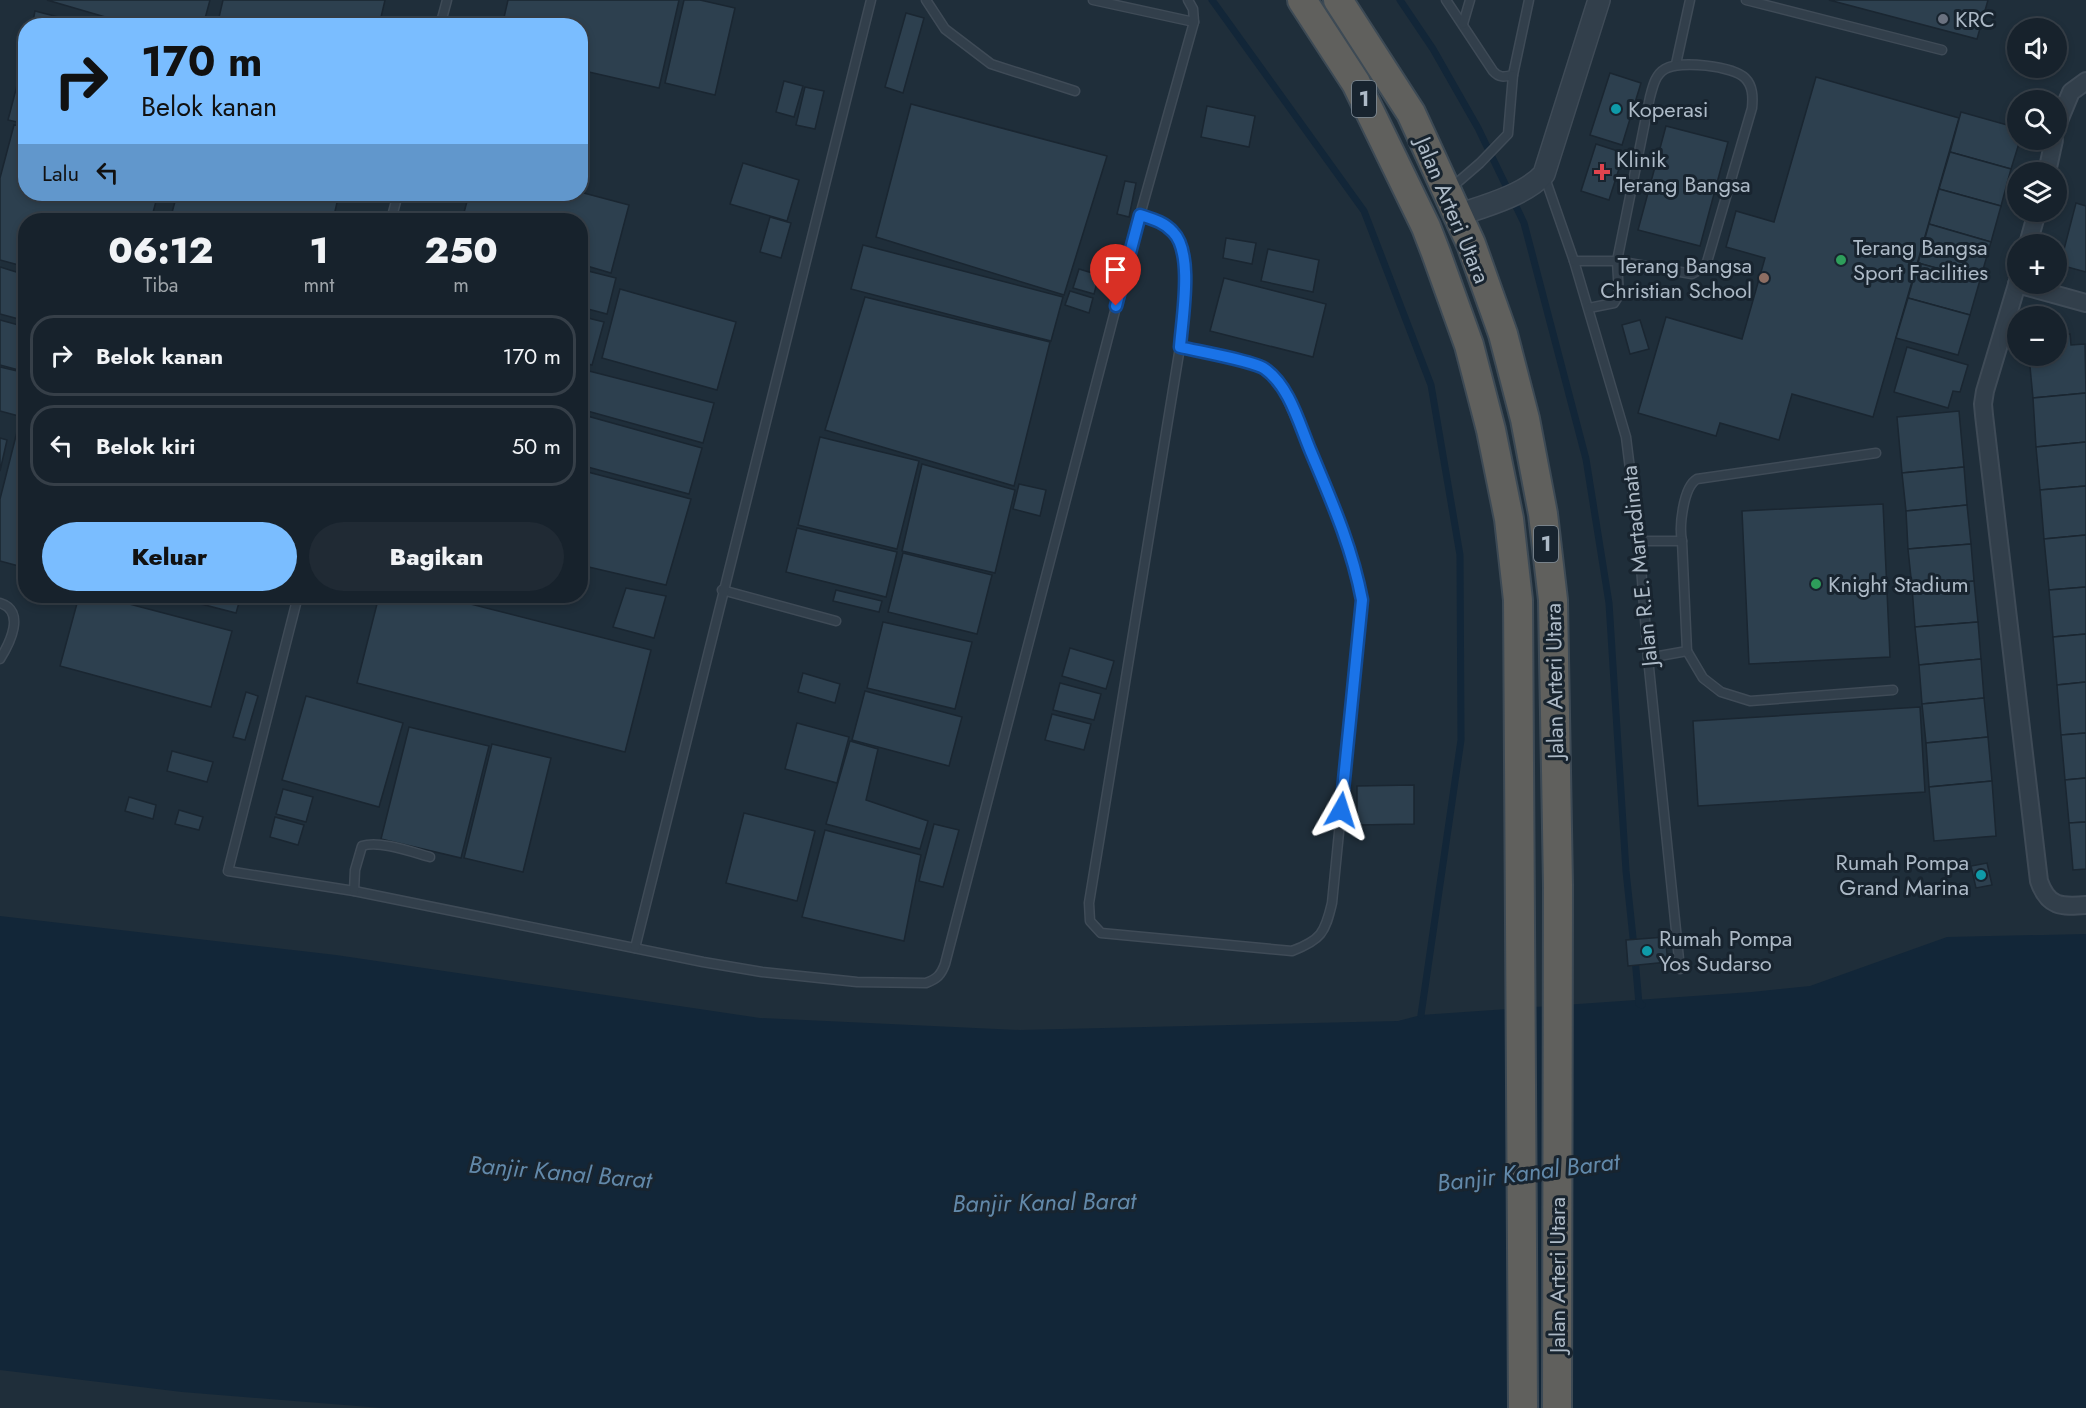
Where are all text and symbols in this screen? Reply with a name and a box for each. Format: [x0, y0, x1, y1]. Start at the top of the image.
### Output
place label: KRC [1955, 3, 1995, 35]
marker: KRC [1936, 12, 1950, 26]
map controls [2007, 18, 2067, 366]
button: sound [2007, 18, 2067, 78]
text: 170 m [141, 31, 263, 92]
icon: right [42, 42, 120, 120]
road number: 1 [1352, 81, 1376, 117]
text: Belok kanan [141, 87, 277, 126]
button: search [2007, 90, 2067, 150]
place label: Koperasi [1628, 93, 1708, 125]
marker: Koperasi [1609, 102, 1623, 116]
street label: Jalan Arteri Utara [1407, 129, 1498, 288]
place label: Klinik Terang Bangsa [1616, 143, 1751, 200]
icon: left [91, 156, 124, 189]
text: Lalu [42, 157, 79, 189]
button: layers [2007, 162, 2067, 222]
marker: Klinik Terang Bangsa [1593, 163, 1611, 181]
text: 06:12 [108, 224, 213, 276]
text: 1 [309, 224, 328, 276]
text: 250 [425, 224, 498, 276]
place label: Terang Bangsa Sport Facilities [1853, 231, 1988, 288]
button: + [2007, 234, 2067, 294]
pin [1090, 244, 1141, 306]
place label: Terang Bangsa Christian School [1600, 249, 1752, 306]
icon: arrive [1099, 253, 1132, 286]
marker: Terang Bangsa Sport Facilities [1834, 253, 1848, 267]
text: Tiba [143, 271, 178, 300]
text: mnt [303, 271, 334, 300]
text: m [453, 271, 469, 300]
marker: Terang Bangsa Christian School [1757, 271, 1771, 285]
button: − [2007, 306, 2067, 366]
icon: right [45, 339, 78, 372]
text: Belok kanan [96, 340, 223, 372]
text: 170 m [503, 340, 561, 372]
icon: left [45, 429, 78, 462]
text: Belok kiri [96, 430, 195, 462]
text: 50 m [512, 430, 561, 462]
street label: Jalan R.E. Martadinata [1613, 464, 1666, 671]
button: Keluar [42, 522, 297, 591]
button: Bagikan [309, 522, 564, 591]
road number: 1 [1534, 526, 1558, 562]
place label: Knight Stadium [1828, 568, 1969, 600]
marker: Knight Stadium [1809, 577, 1823, 591]
street label: Jalan Arteri Utara [1537, 603, 1571, 762]
position arrow [1309, 778, 1373, 842]
place label: Rumah Pompa Grand Marina [1836, 846, 1969, 903]
marker: Rumah Pompa Grand Marina [1974, 868, 1988, 882]
place label: Rumah Pompa Yos Sudarso [1659, 922, 1792, 979]
marker: Rumah Pompa Yos Sudarso [1640, 944, 1654, 958]
water label: Banjir Kanal Barat [1435, 1143, 1622, 1201]
water label: Banjir Kanal Barat [467, 1147, 654, 1198]
water label: Banjir Kanal Barat [952, 1183, 1137, 1221]
street label: Jalan Arteri Utara [1541, 1197, 1573, 1356]

